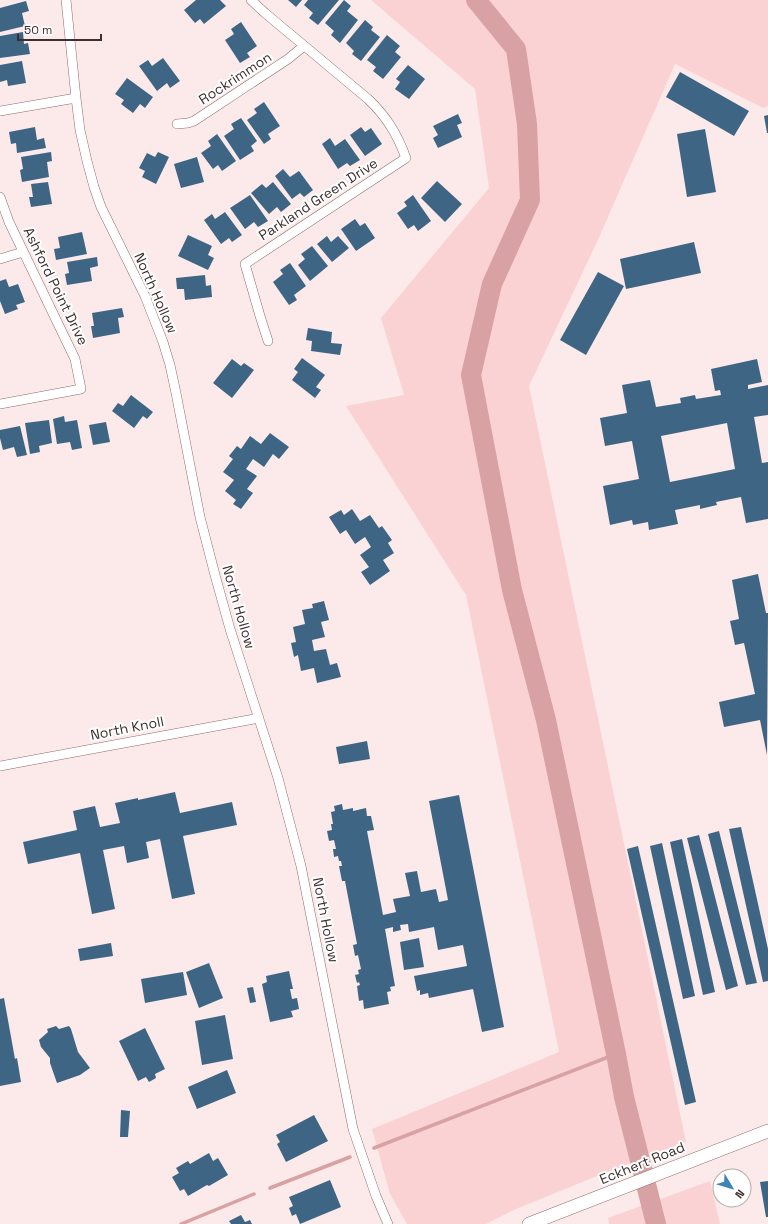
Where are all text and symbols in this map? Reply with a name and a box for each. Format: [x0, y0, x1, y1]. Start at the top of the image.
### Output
scale bar [18, 16, 101, 42]
text: 50 m [24, 22, 52, 38]
street label: Rockrimmon [195, 48, 275, 108]
street label: Parkland Green Drive [255, 154, 381, 244]
street label: Ashford Point Drive [20, 224, 92, 348]
street label: North Hollow [130, 250, 182, 336]
street label: North Hollow [218, 563, 260, 651]
street label: North Knoll [89, 712, 165, 744]
street label: North Hollow [309, 876, 343, 964]
street label: Eckhert Road [597, 1138, 687, 1188]
north arrow [712, 1168, 752, 1208]
text: N [732, 1187, 748, 1201]

